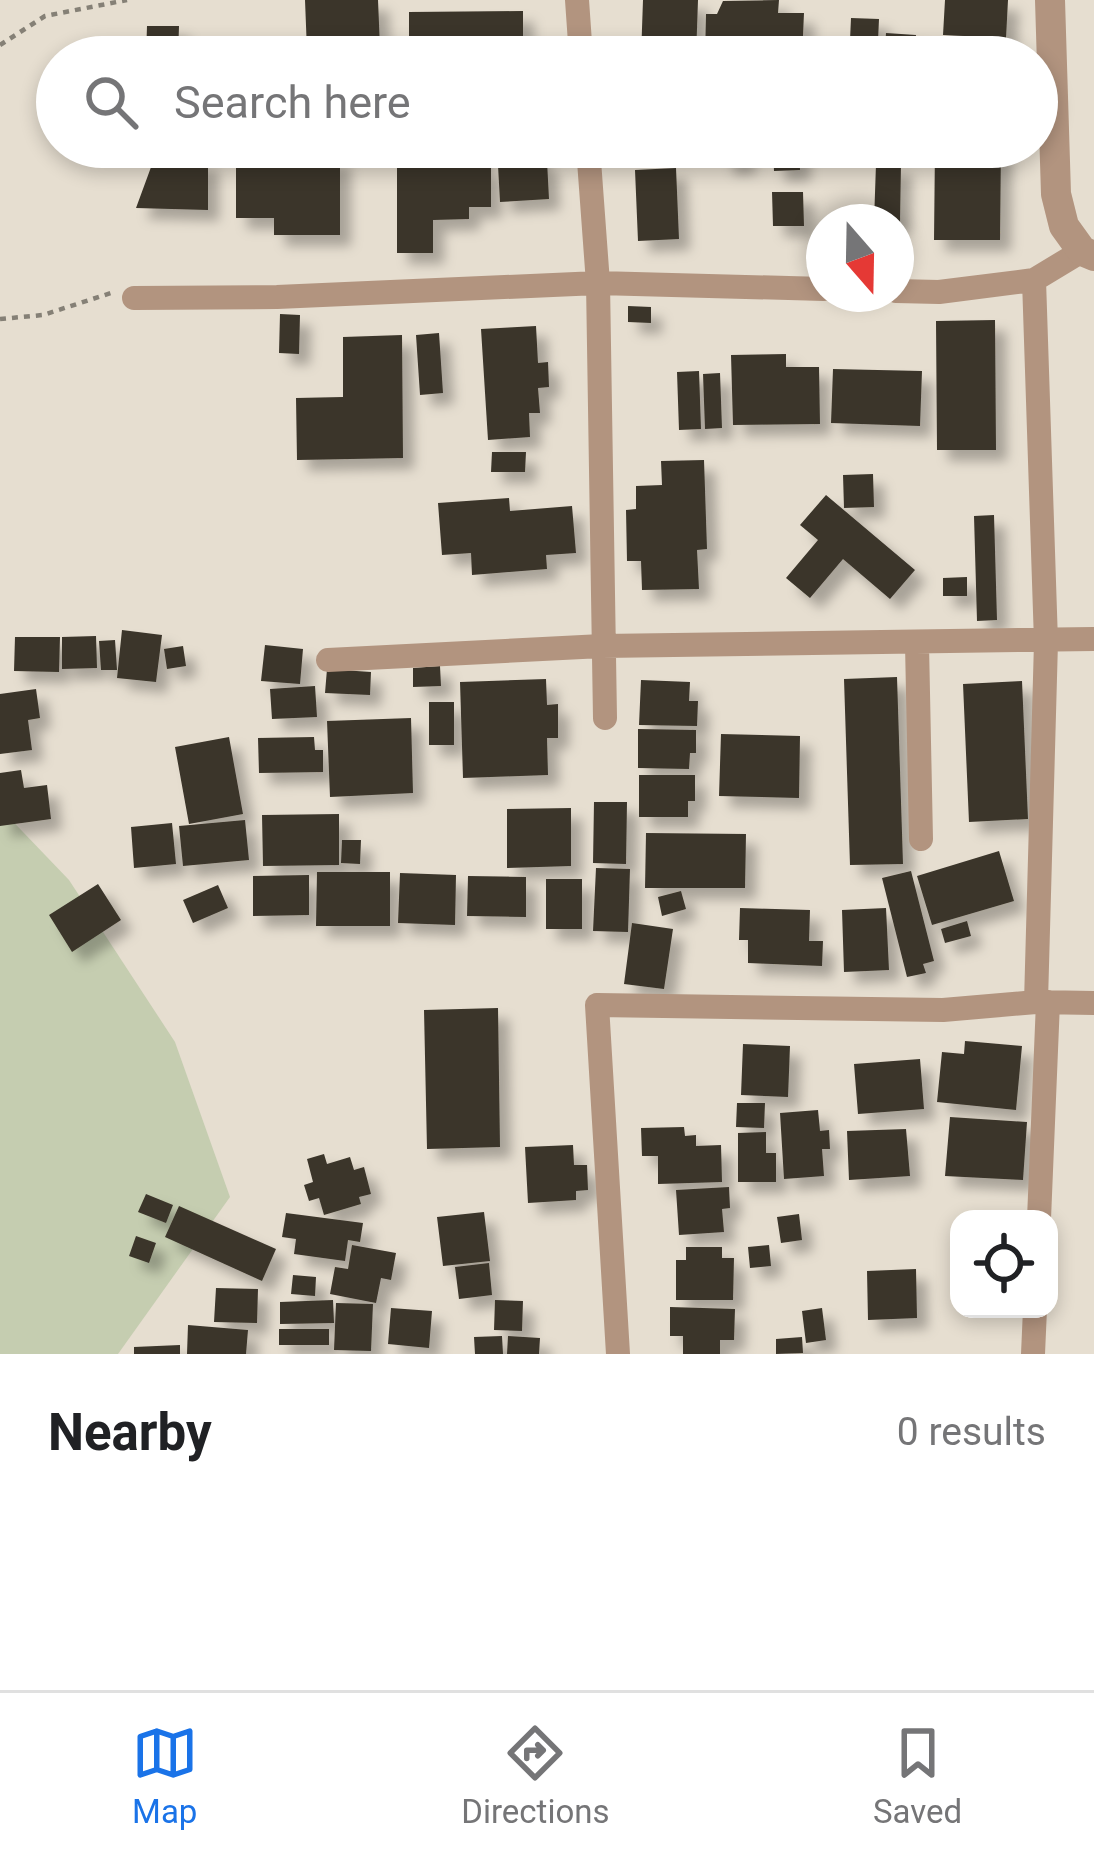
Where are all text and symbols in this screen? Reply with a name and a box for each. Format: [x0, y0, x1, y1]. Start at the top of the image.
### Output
search box [36, 36, 1058, 168]
icon: search [78, 69, 144, 135]
text: Search here [174, 76, 411, 129]
north arrow [806, 204, 914, 312]
map controls [950, 1210, 1058, 1318]
button: locate [950, 1210, 1058, 1318]
text: Nearby [48, 1403, 212, 1462]
text: 0 results [897, 1409, 1046, 1455]
tab: Map [132, 1720, 198, 1831]
tab: Directions [461, 1720, 610, 1831]
tab: Saved [873, 1720, 962, 1831]

